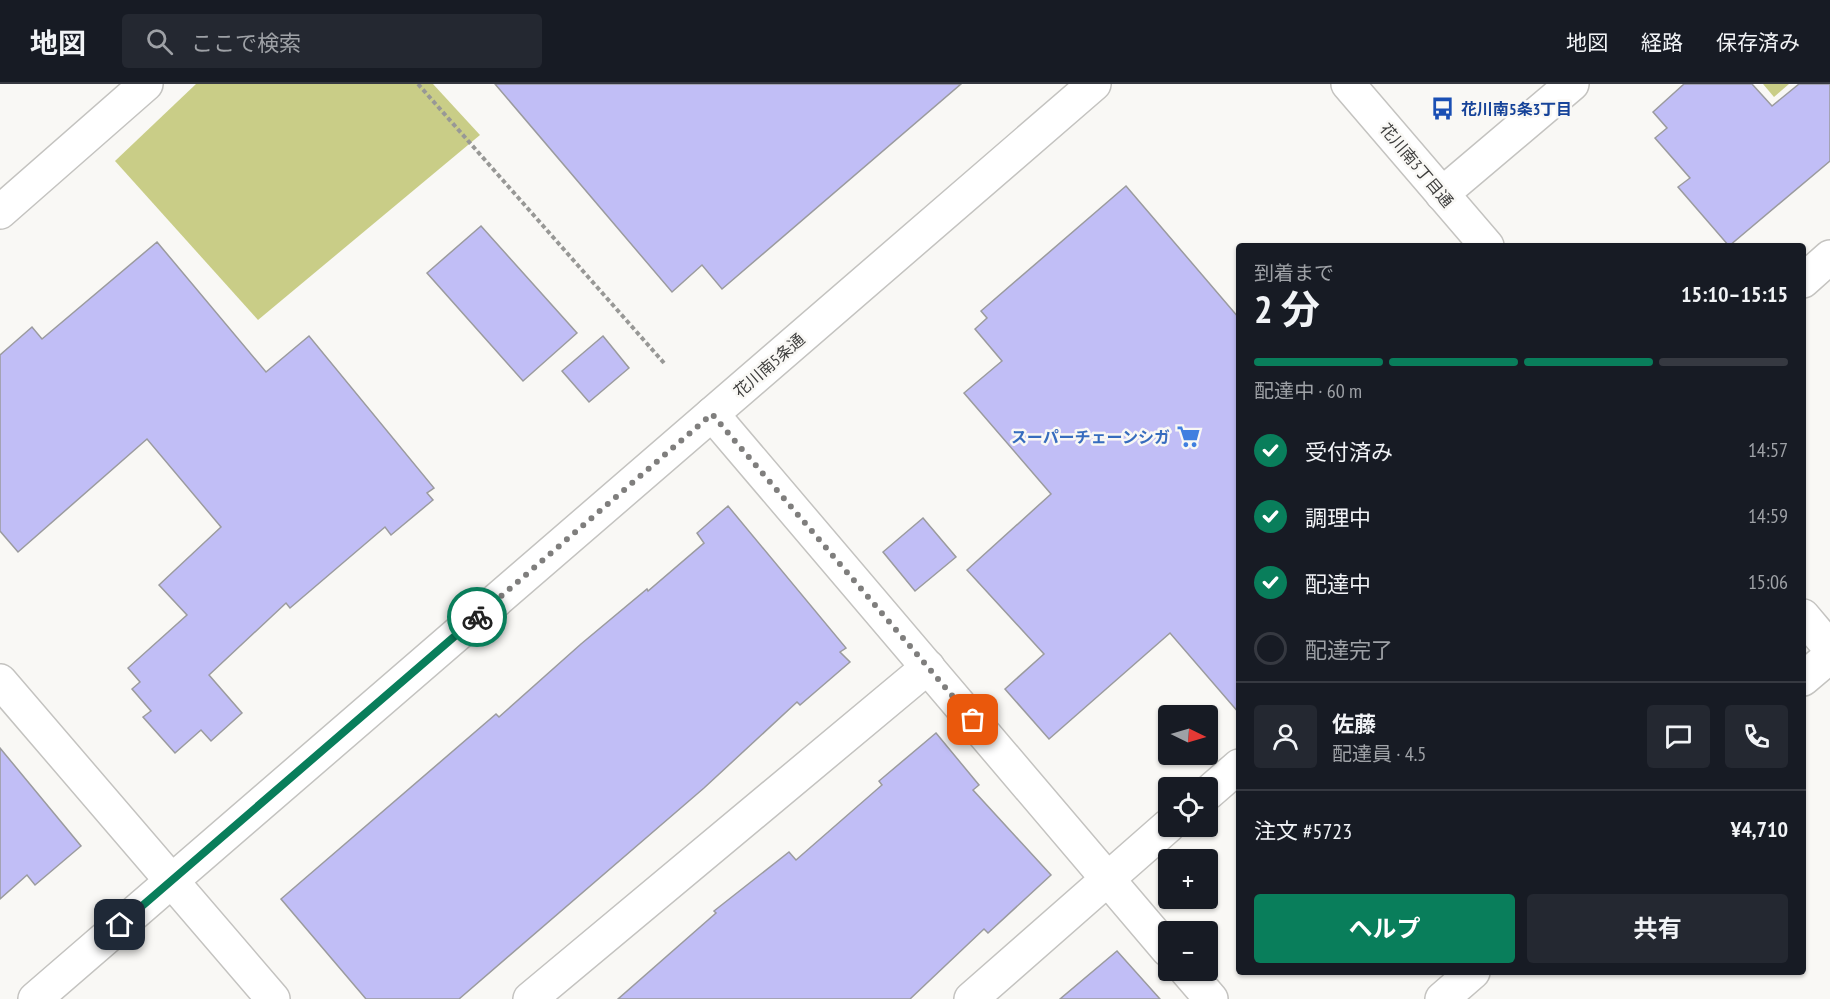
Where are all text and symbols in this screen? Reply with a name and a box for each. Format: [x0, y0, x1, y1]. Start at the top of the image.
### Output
search box [122, 14, 542, 68]
text: 地図 [30, 24, 86, 61]
icon: search [143, 25, 176, 58]
text: ここで検索 [191, 29, 301, 57]
text: 地図 [1566, 29, 1608, 56]
text: 経路 [1641, 29, 1683, 56]
text: 保存済み [1716, 29, 1800, 56]
bus stop icon: 花川南5条3丁目 [1430, 96, 1456, 122]
place label: 花川南5条3丁目 [1461, 99, 1572, 119]
street label: 花川南3丁目通 [1376, 119, 1458, 211]
text: 到着まで [1254, 260, 1334, 286]
text: 15:10–15:15 [1681, 280, 1788, 308]
text: 2 分 [1254, 283, 1320, 334]
street label: 花川南5条通 [730, 329, 808, 401]
text: 配達中 · 60 m [1254, 378, 1362, 404]
supermarket icon: スーパーチェーンシガ [1175, 424, 1201, 450]
place label: スーパーチェーンシガ [1011, 427, 1170, 447]
icon: check [1254, 434, 1287, 467]
text: 14:57 [1748, 437, 1788, 463]
text: 受付済み [1305, 438, 1393, 466]
icon: check [1254, 500, 1287, 533]
text: 14:59 [1748, 503, 1788, 529]
text: 調理中 [1305, 504, 1371, 532]
icon: check [1254, 566, 1287, 599]
text: 15:06 [1748, 569, 1788, 595]
text: 配達中 [1305, 570, 1371, 598]
courier [447, 587, 507, 647]
icon: bike [461, 601, 494, 634]
text: 配達完了 [1305, 636, 1393, 664]
pin [947, 694, 998, 745]
icon: bag [956, 703, 989, 736]
north arrow [1158, 705, 1218, 765]
map controls [1158, 705, 1218, 981]
button: person [1254, 705, 1317, 768]
button: chat [1647, 705, 1710, 768]
button: phone [1725, 705, 1788, 768]
text: 佐藤 [1332, 710, 1376, 738]
text: 配達員 · 4.5 [1332, 741, 1426, 767]
button: locate [1158, 777, 1218, 837]
text: ¥4,710 [1731, 815, 1788, 843]
text: 注文 #5723 [1254, 817, 1352, 845]
button: + [1158, 849, 1218, 909]
button: ヘルプ [1254, 894, 1515, 963]
button: 共有 [1527, 894, 1788, 963]
pin [94, 899, 145, 950]
icon: home [103, 908, 136, 941]
button: − [1158, 921, 1218, 981]

